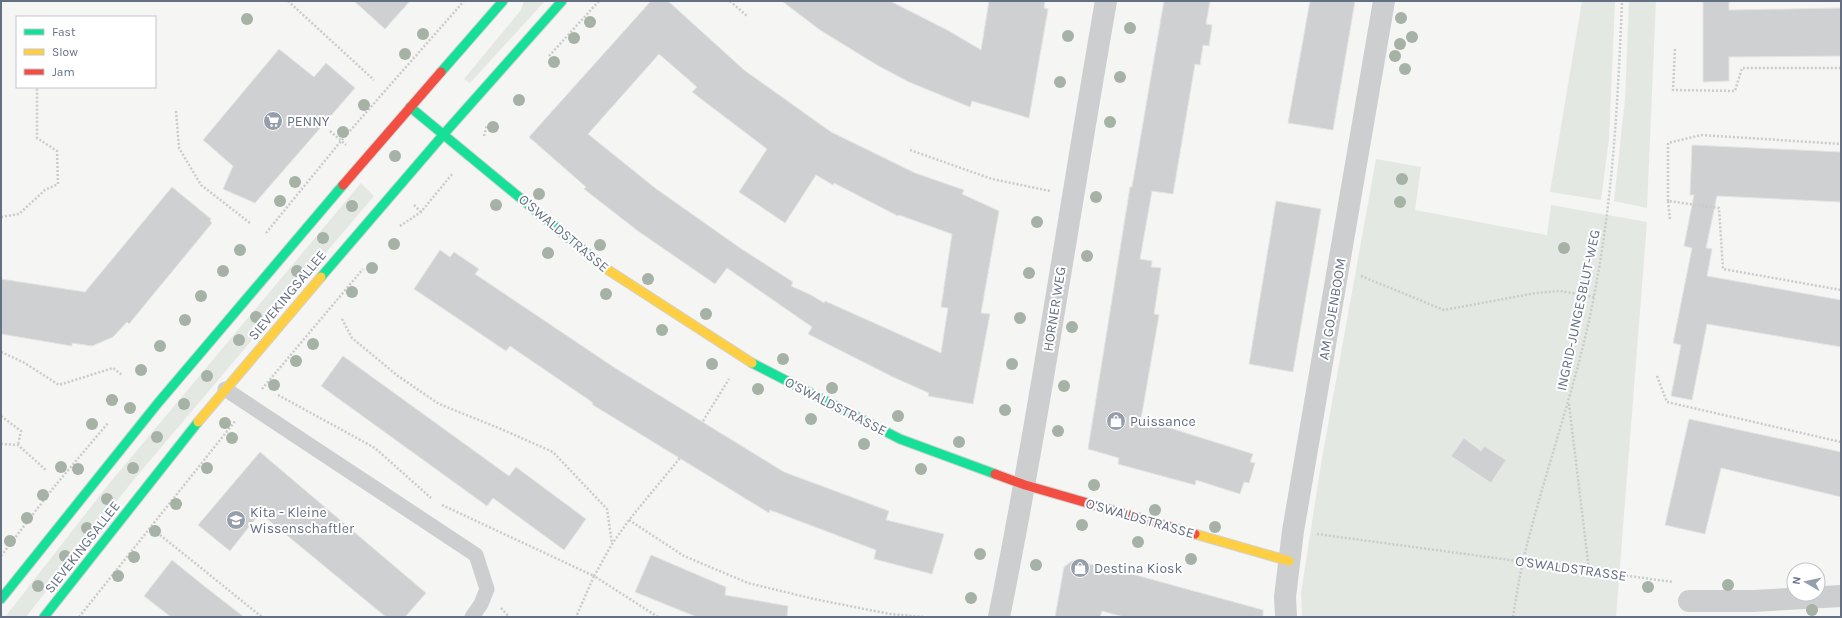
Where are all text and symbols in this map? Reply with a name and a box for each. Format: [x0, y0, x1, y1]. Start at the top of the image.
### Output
legend [16, 16, 156, 88]
text: Fast [52, 25, 76, 39]
text: Slow [52, 45, 78, 59]
text: Jam [52, 65, 75, 79]
supermarket icon: PENNY [262, 110, 284, 132]
place label: PENNY [287, 113, 330, 130]
street label: O'SWALDSTRASSE [515, 191, 612, 276]
street label: INGRID-JUNGESBLUT-WEG [1553, 228, 1604, 392]
street label: SIEVEKINGSALLEE [245, 247, 330, 344]
street label: AM GOJENBOOM [1315, 257, 1350, 361]
street label: HORNER WEG [1039, 265, 1070, 353]
street label: O'SWALDSTRASSE [782, 373, 890, 439]
shop icon: Puissance [1105, 410, 1127, 432]
place label: Puissance [1130, 413, 1196, 430]
street label: O'SWALDSTRASSE [1084, 495, 1196, 542]
street label: SIEVEKINGSALLEE [41, 498, 124, 597]
place label: Kita - Kleine Wissenschaftler [250, 504, 355, 537]
school or university icon: Kita - Kleine Wissenschaftler [225, 509, 247, 531]
street label: O'SWALDSTRASSE [1514, 552, 1628, 585]
shop icon: Destina Kiosk [1069, 557, 1091, 579]
place label: Destina Kiosk [1094, 560, 1182, 577]
north arrow [1786, 562, 1826, 602]
text: N [1790, 576, 1804, 585]

